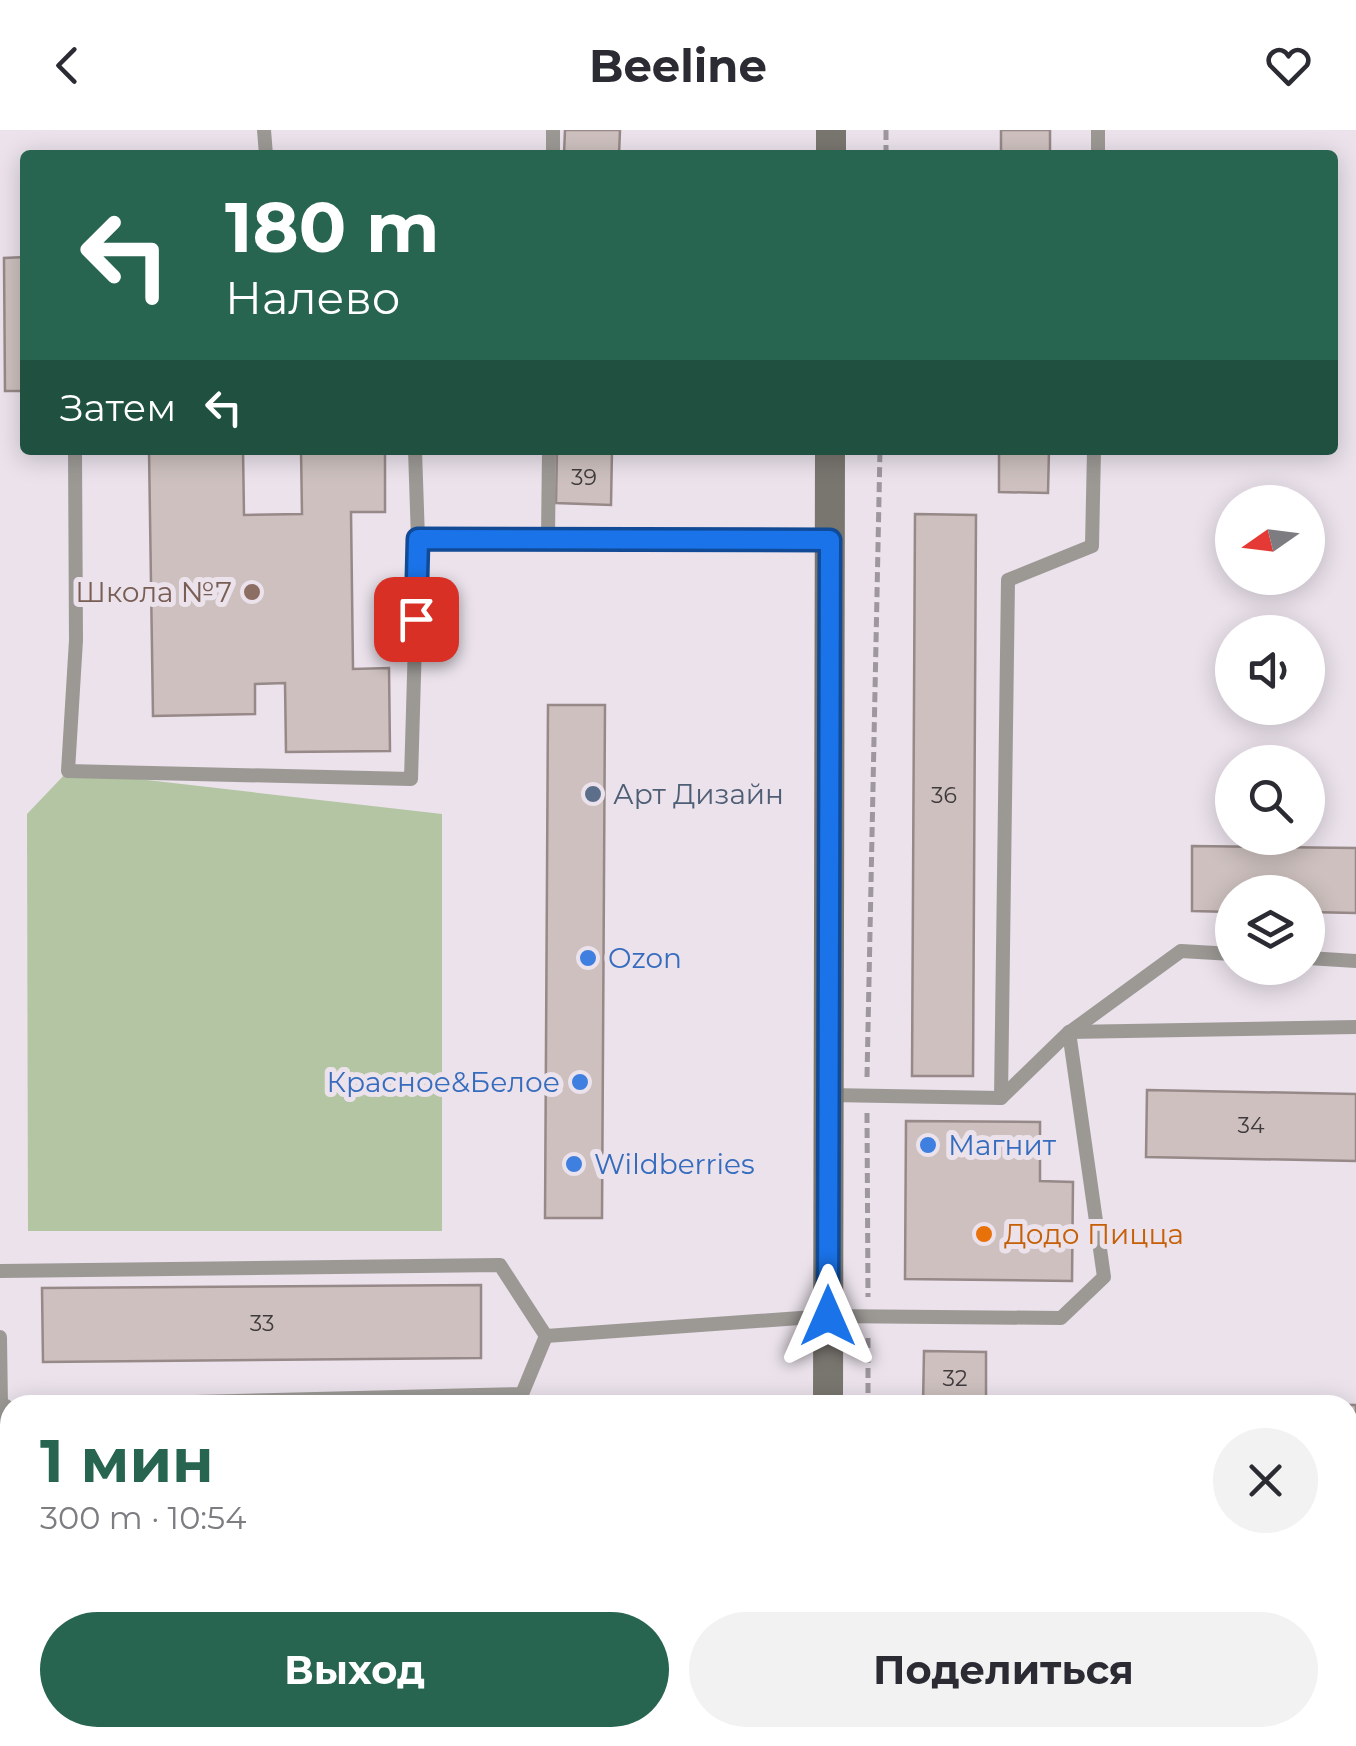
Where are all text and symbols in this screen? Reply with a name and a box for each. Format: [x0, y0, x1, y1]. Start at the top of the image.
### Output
icon: back [40, 38, 95, 93]
text: Beeline [589, 38, 767, 93]
icon: heart [1261, 38, 1316, 93]
text: 180 m [225, 184, 439, 270]
icon: left [60, 190, 190, 320]
text: Налево [225, 270, 400, 325]
icon: left [196, 380, 251, 435]
text: Затем [60, 384, 176, 431]
house number: 39 [571, 464, 597, 491]
north arrow [1215, 485, 1325, 595]
map controls [1215, 485, 1325, 985]
place label: Школа №7 [75, 575, 232, 609]
pin [374, 577, 459, 662]
marker: Школа №7 [241, 581, 263, 603]
icon: arrive [389, 592, 444, 647]
button: sound [1215, 615, 1325, 725]
button: search [1215, 745, 1325, 855]
place label: Арт Дизайн [613, 777, 784, 811]
house number: 36 [931, 782, 957, 809]
marker: Арт Дизайн [582, 783, 604, 805]
button: layers [1215, 875, 1325, 985]
place label: Ozon [608, 941, 682, 975]
marker: Ozon [577, 947, 599, 969]
place label: Красное&Белое [327, 1065, 560, 1099]
marker: Красное&Белое [569, 1071, 591, 1093]
house number: 34 [1238, 1112, 1265, 1139]
place label: Магнит [948, 1128, 1057, 1162]
marker: Магнит [917, 1134, 939, 1156]
place label: Wildberries [594, 1147, 755, 1181]
marker: Wildberries [563, 1153, 585, 1175]
place label: Додо Пицца [1004, 1217, 1184, 1251]
marker: Додо Пицца [973, 1223, 995, 1245]
position arrow [776, 1264, 880, 1368]
house number: 33 [250, 1310, 274, 1337]
house number: 32 [943, 1365, 967, 1392]
text: 1 мин [40, 1424, 214, 1497]
button: close [1213, 1428, 1318, 1533]
text: 300 m · 10:54 [40, 1498, 246, 1537]
button: Выход [40, 1612, 669, 1727]
button: Поделиться [689, 1612, 1318, 1727]

